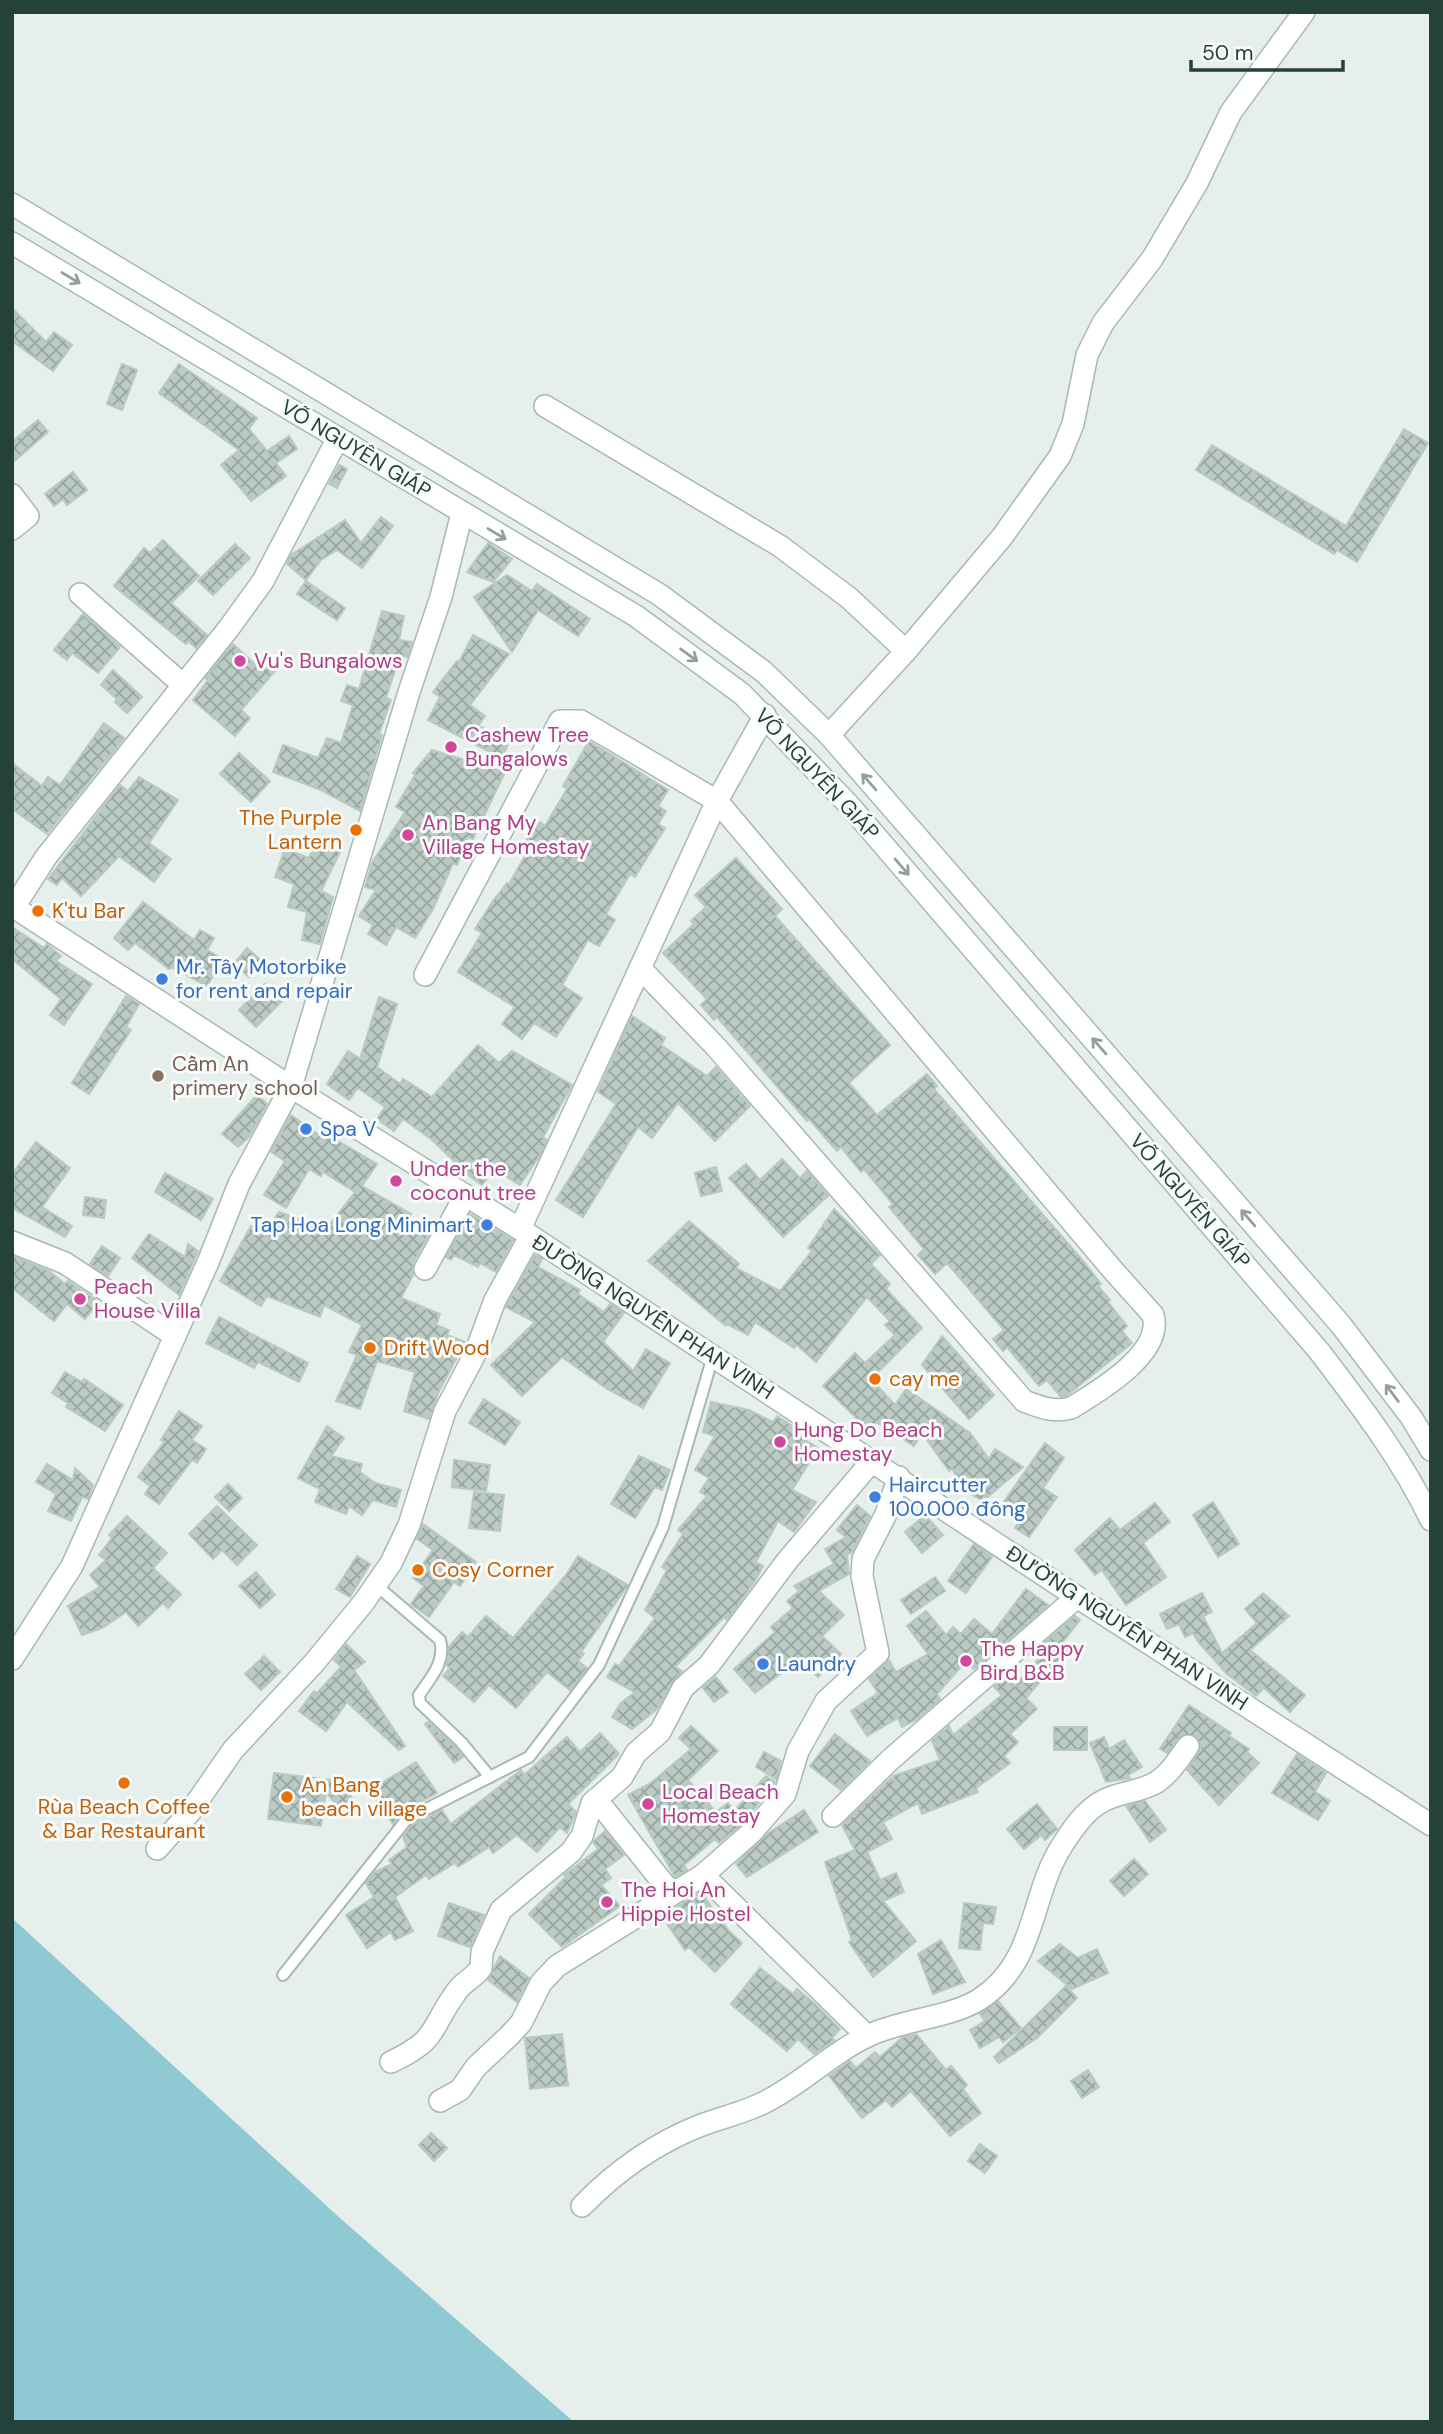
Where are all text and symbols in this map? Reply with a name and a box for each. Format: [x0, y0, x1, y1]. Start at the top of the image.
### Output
scale bar [1191, 28, 1343, 72]
text: 50 m [1202, 39, 1253, 67]
one-way arrow [60, 271, 80, 285]
street label: VÕ NGUYÊN GIÁP [276, 393, 436, 505]
one-way arrow [487, 527, 507, 541]
place label: Vu's Bungalows [254, 647, 403, 675]
one-way arrow [679, 648, 698, 662]
marker: Vu's Bungalows [232, 653, 248, 669]
street label: VÕ NGUYÊN GIÁP [749, 702, 885, 846]
place label: Cashew Tree Bungalows [465, 721, 589, 773]
marker: Cashew Tree Bungalows [443, 739, 459, 755]
one-way arrow [861, 773, 877, 791]
place label: The Purple Lantern [239, 804, 342, 856]
place label: An Bang My Village Homestay [422, 809, 590, 861]
marker: The Purple Lantern [348, 822, 364, 838]
marker: An Bang My Village Homestay [400, 827, 416, 843]
one-way arrow [894, 857, 910, 875]
place label: K'tu Bar [52, 897, 126, 925]
marker: K'tu Bar [30, 903, 46, 919]
place label: Mr. Tây Motorbike for rent and repair [176, 953, 353, 1005]
marker: Mr. Tây Motorbike for rent and repair [154, 971, 170, 987]
one-way arrow [1091, 1037, 1107, 1055]
place label: Cầm An primery school [172, 1050, 318, 1102]
marker: Cầm An primery school [150, 1068, 166, 1084]
place label: Spa V [320, 1115, 376, 1143]
marker: Spa V [298, 1121, 314, 1137]
street label: VÕ NGUYÊN GIÁP [1123, 1127, 1257, 1275]
place label: Under the coconut tree [410, 1155, 536, 1207]
marker: Under the coconut tree [388, 1173, 404, 1189]
one-way arrow [1240, 1209, 1256, 1227]
place label: Tap Hoa Long Minimart [250, 1211, 473, 1239]
marker: Tap Hoa Long Minimart [479, 1217, 495, 1233]
street label: ĐƯỜNG NGUYỄN PHAN VINH [527, 1228, 779, 1406]
place label: Peach House Villa [94, 1273, 201, 1325]
marker: Peach House Villa [72, 1291, 88, 1307]
place label: Drift Wood [384, 1334, 490, 1362]
marker: Drift Wood [362, 1340, 378, 1356]
place label: cay me [889, 1365, 960, 1393]
marker: cay me [867, 1371, 883, 1387]
one-way arrow [1385, 1385, 1400, 1403]
place label: Hung Do Beach Homestay [794, 1416, 942, 1468]
marker: Hung Do Beach Homestay [772, 1434, 788, 1450]
place label: Haircutter 100.000 đông [889, 1471, 1026, 1523]
marker: Haircutter 100.000 đông [867, 1489, 883, 1505]
street label: ĐƯỜNG NGUYỄN PHAN VINH [1001, 1539, 1253, 1717]
place label: Cosy Corner [432, 1556, 554, 1584]
marker: Cosy Corner [410, 1562, 426, 1578]
place label: The Happy Bird B&B [980, 1635, 1085, 1687]
place label: Laundry [777, 1650, 857, 1678]
marker: The Happy Bird B&B [958, 1653, 974, 1669]
marker: Laundry [755, 1656, 771, 1672]
place label: An Bang beach village [301, 1771, 427, 1823]
marker: Rùa Beach Coffee & Bar Restaurant [116, 1775, 132, 1791]
place label: Local Beach Homestay [662, 1778, 779, 1830]
marker: An Bang beach village [279, 1789, 295, 1805]
place label: Rùa Beach Coffee & Bar Restaurant [38, 1793, 210, 1845]
marker: Local Beach Homestay [640, 1796, 656, 1812]
place label: The Hoi An Hippie Hostel [621, 1876, 751, 1928]
marker: The Hoi An Hippie Hostel [599, 1894, 615, 1910]

